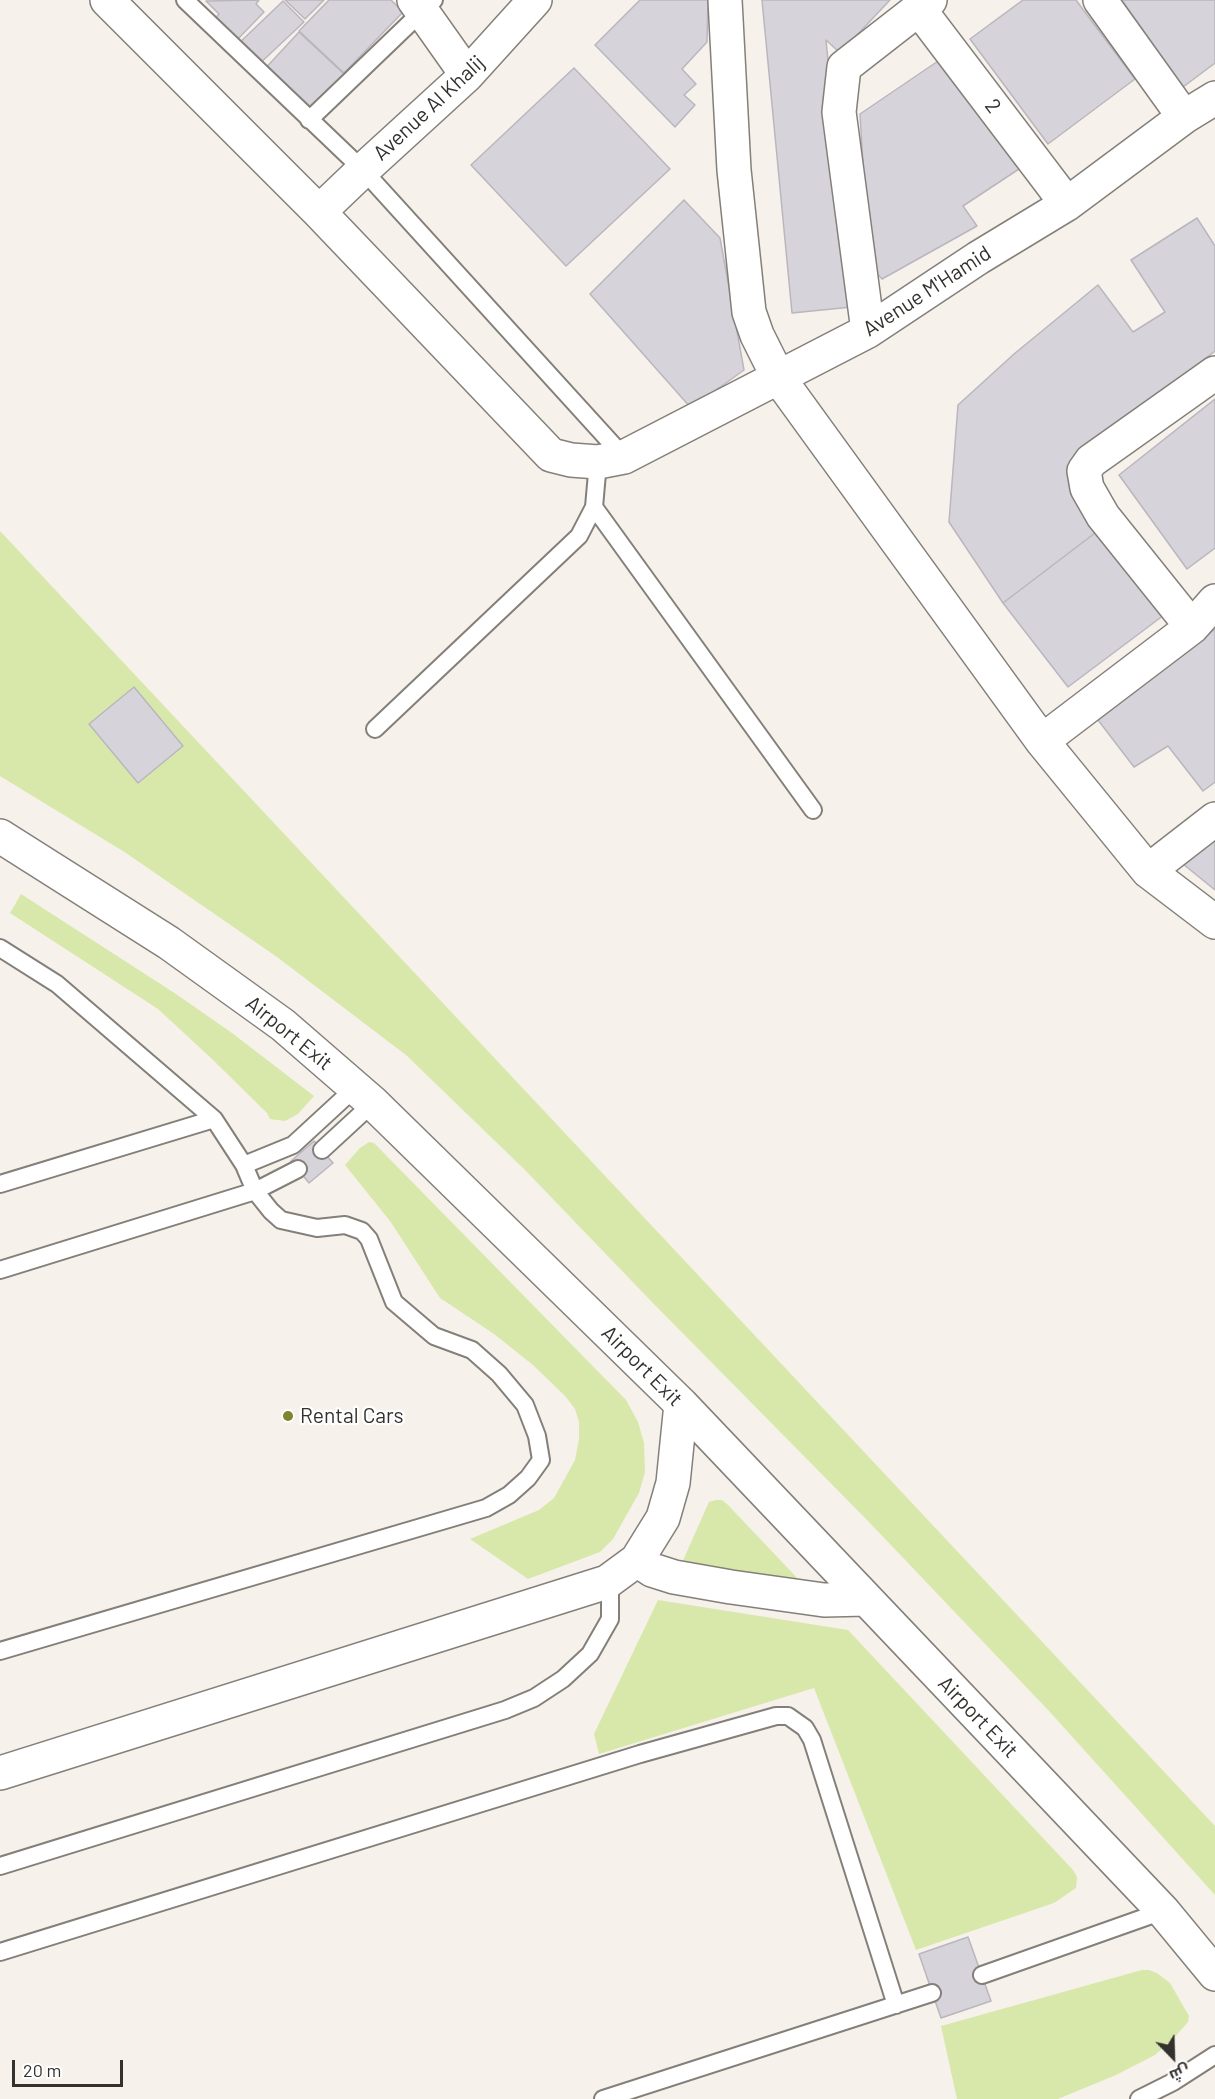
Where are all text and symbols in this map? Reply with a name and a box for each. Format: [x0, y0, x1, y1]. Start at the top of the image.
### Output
street label: Avenue Al Khalij [368, 50, 490, 166]
street label: 2 [980, 94, 1006, 118]
street label: Avenue M'Hamid [858, 240, 996, 342]
street label: Airport Exit [241, 990, 337, 1076]
street label: Airport Exit [596, 1320, 688, 1412]
place label: Rental Cars [300, 1403, 404, 1429]
marker: Rental Cars [281, 1409, 295, 1423]
street label: Airport Exit [933, 1671, 1023, 1763]
north arrow [1143, 2027, 1203, 2087]
scale bar [15, 2048, 126, 2086]
text: 20 m [23, 2059, 61, 2081]
text: ش [1167, 2061, 1193, 2087]

